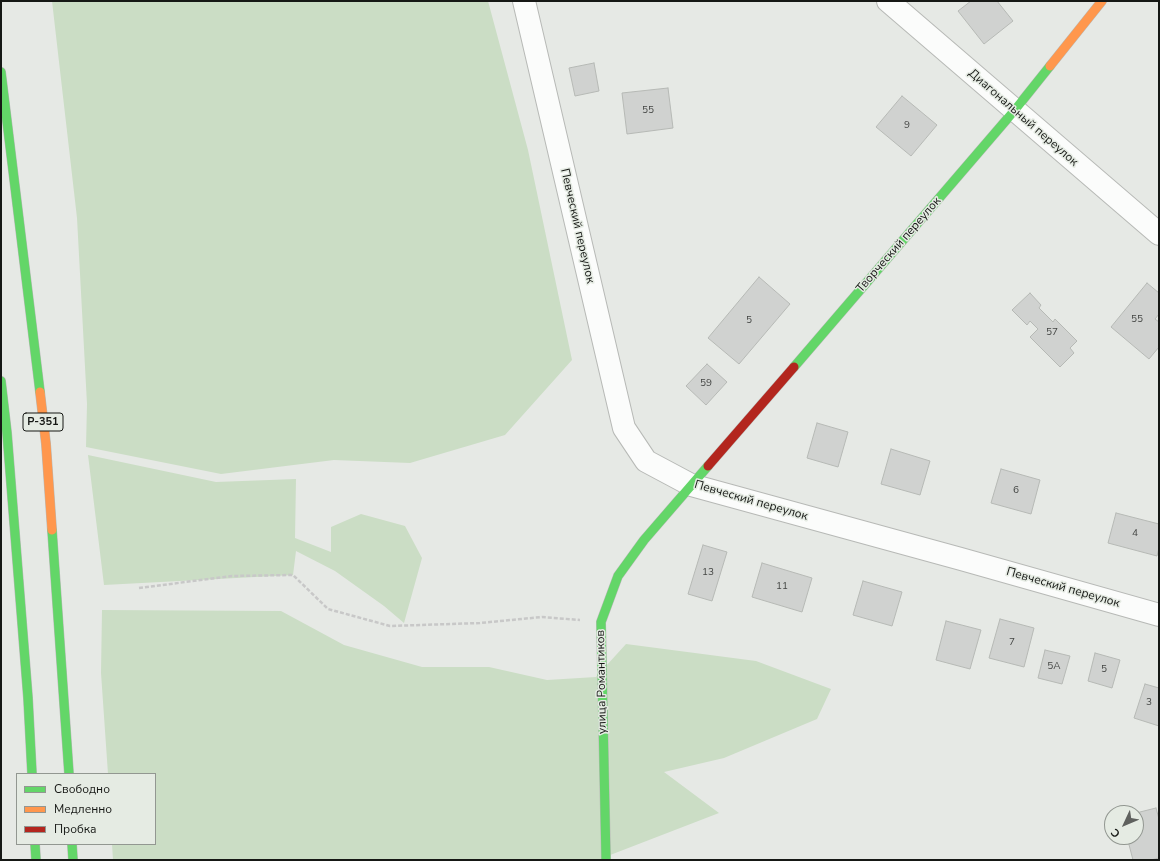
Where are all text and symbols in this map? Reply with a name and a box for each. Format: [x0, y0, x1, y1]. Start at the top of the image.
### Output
street label: Диагональный переулок [965, 66, 1081, 170]
house number: 55 [642, 105, 654, 117]
house number: 9 [904, 120, 910, 132]
street label: Певческий переулок [557, 167, 597, 285]
street label: Творческий переулок [854, 194, 944, 296]
house number: 55 [1131, 314, 1143, 326]
house number: 5 [746, 315, 752, 327]
house number: 57 [1046, 327, 1058, 339]
house number: 59 [700, 378, 712, 390]
road number: Р-351 [23, 413, 63, 431]
street label: Певческий переулок [693, 478, 809, 524]
house number: 6 [1013, 485, 1019, 497]
house number: 4 [1132, 528, 1138, 540]
street label: Певческий переулок [1005, 565, 1121, 611]
house number: 13 [702, 567, 714, 579]
house number: 11 [776, 581, 788, 593]
street label: улица Романтиков [594, 630, 610, 734]
house number: 7 [1009, 637, 1015, 649]
house number: 5А [1047, 661, 1061, 673]
house number: 5 [1101, 664, 1107, 676]
house number: 3 [1146, 697, 1152, 709]
legend [16, 773, 156, 845]
text: Свободно [54, 781, 110, 797]
text: Медленно [54, 801, 112, 817]
north arrow [1104, 805, 1144, 845]
text: Пробка [54, 821, 97, 837]
text: С [1108, 825, 1124, 841]

